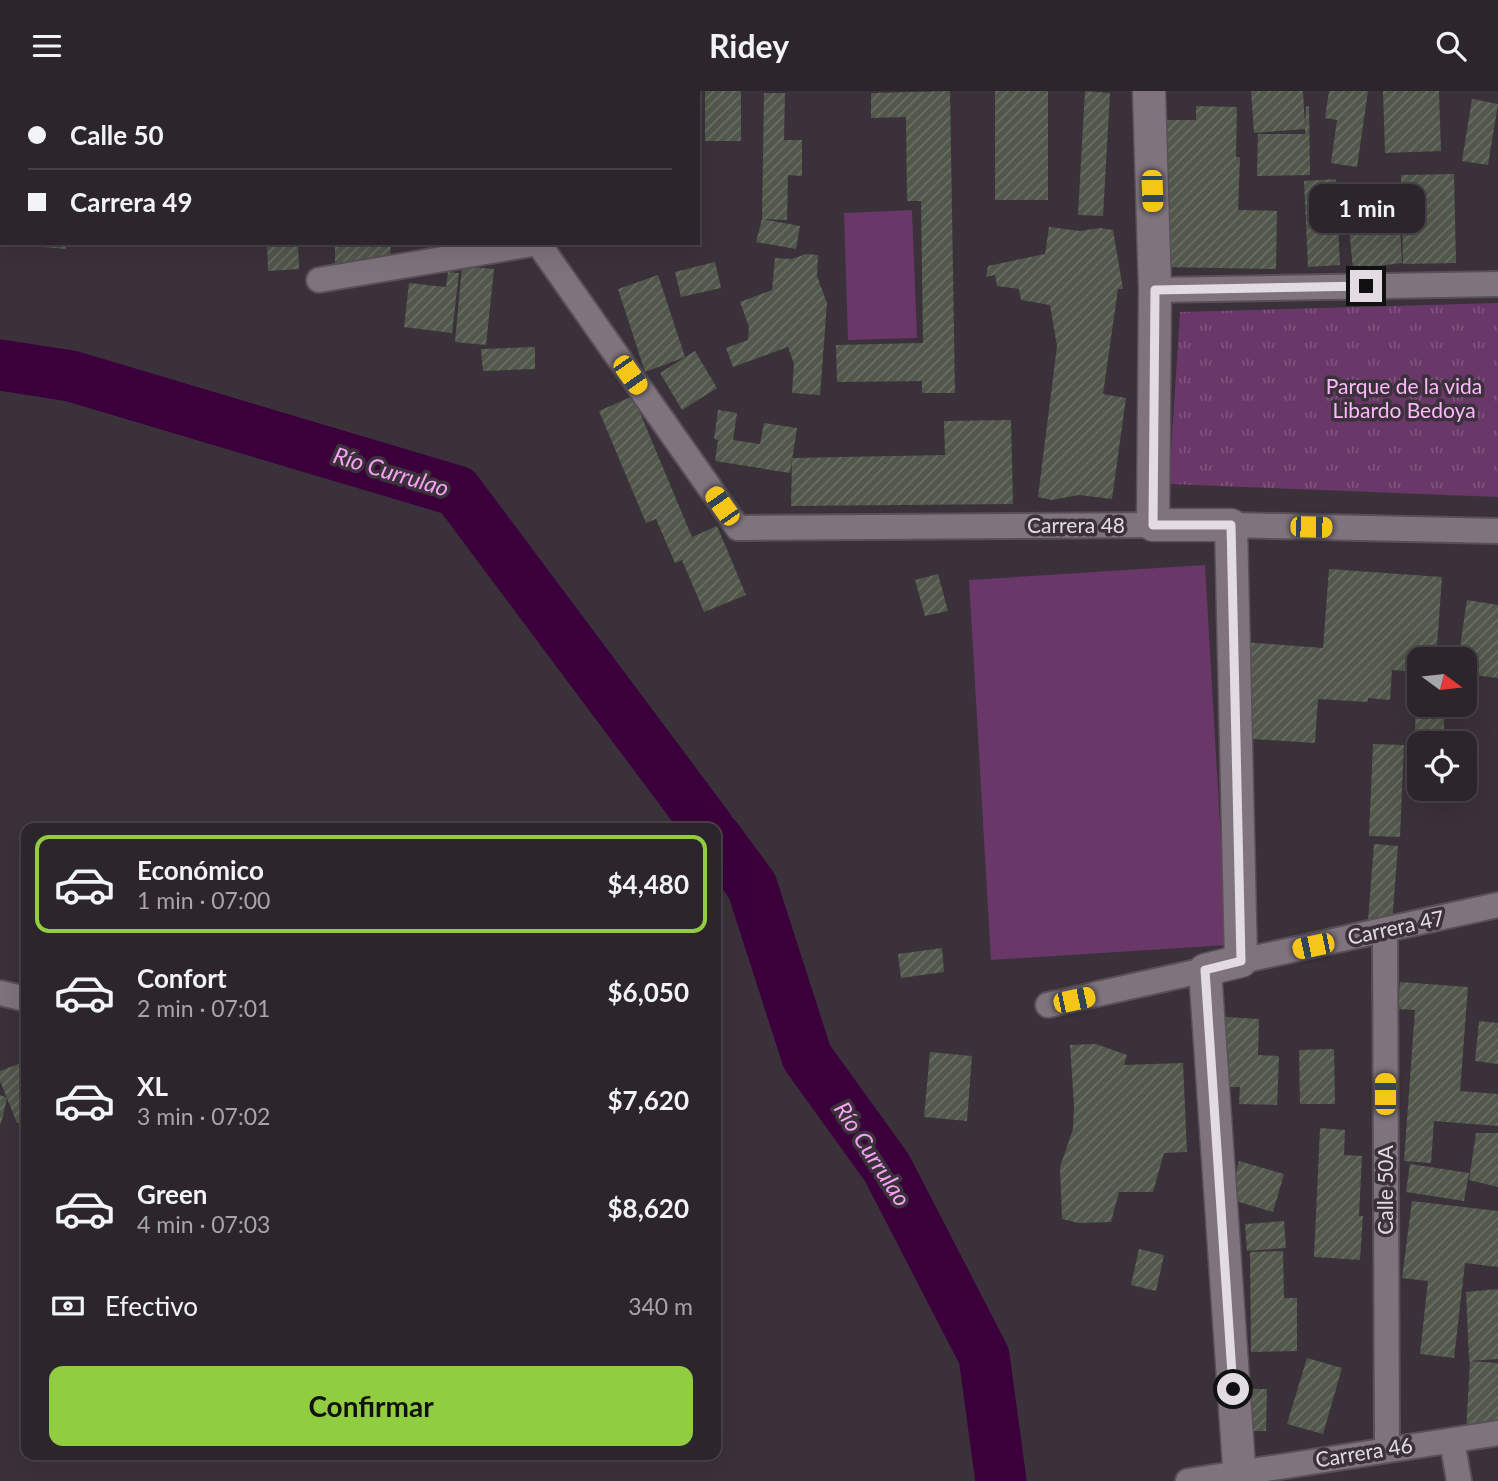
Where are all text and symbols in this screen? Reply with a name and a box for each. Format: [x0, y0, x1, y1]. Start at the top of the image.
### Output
text: Ridey [709, 26, 789, 65]
icon: menu [28, 27, 66, 65]
icon: search [1432, 27, 1470, 65]
text: Calle 50 [70, 119, 164, 151]
car [1141, 170, 1164, 212]
callout: 1 min [1308, 185, 1424, 233]
text: Carrera 49 [70, 186, 193, 218]
text: 1 min [1338, 194, 1396, 222]
route end [1350, 270, 1382, 302]
car [610, 352, 651, 398]
park label: Parque de la vida Libardo Bedoya [1326, 373, 1482, 422]
water label: Río Currulao [330, 440, 452, 502]
car [702, 483, 743, 529]
street label: Carrera 48 [1027, 512, 1125, 537]
car [1290, 516, 1333, 538]
north arrow [1407, 647, 1477, 717]
map controls [1407, 647, 1477, 801]
button: locate [1407, 731, 1477, 801]
icon: car [53, 853, 116, 916]
text: Económico [137, 854, 264, 886]
text: $4,480 [608, 868, 689, 900]
text: 1 min · 07:00 [137, 886, 270, 914]
street label: Carrera 47 [1345, 904, 1446, 949]
car [1291, 931, 1336, 961]
icon: car [53, 961, 116, 1024]
text: Confort [137, 962, 227, 994]
text: $6,050 [608, 976, 689, 1008]
car [1052, 985, 1097, 1015]
text: 2 min · 07:01 [137, 994, 270, 1022]
icon: car [53, 1069, 116, 1132]
text: XL [137, 1070, 168, 1102]
car [1375, 1073, 1396, 1115]
text: $7,620 [608, 1084, 689, 1116]
water label: Río Currulao [829, 1096, 917, 1211]
text: 3 min · 07:02 [137, 1102, 270, 1130]
street label: Calle 50A [1372, 1145, 1397, 1235]
icon: car [53, 1177, 116, 1240]
text: Green [137, 1178, 207, 1210]
text: $8,620 [608, 1192, 689, 1224]
text: 4 min · 07:03 [137, 1210, 270, 1238]
icon: cash [49, 1287, 87, 1325]
text: Efectivo [105, 1290, 198, 1322]
text: 340 m [628, 1292, 693, 1320]
button: Confirmar [49, 1366, 693, 1446]
route start [1217, 1373, 1249, 1405]
street label: Carrera 46 [1313, 1432, 1414, 1472]

